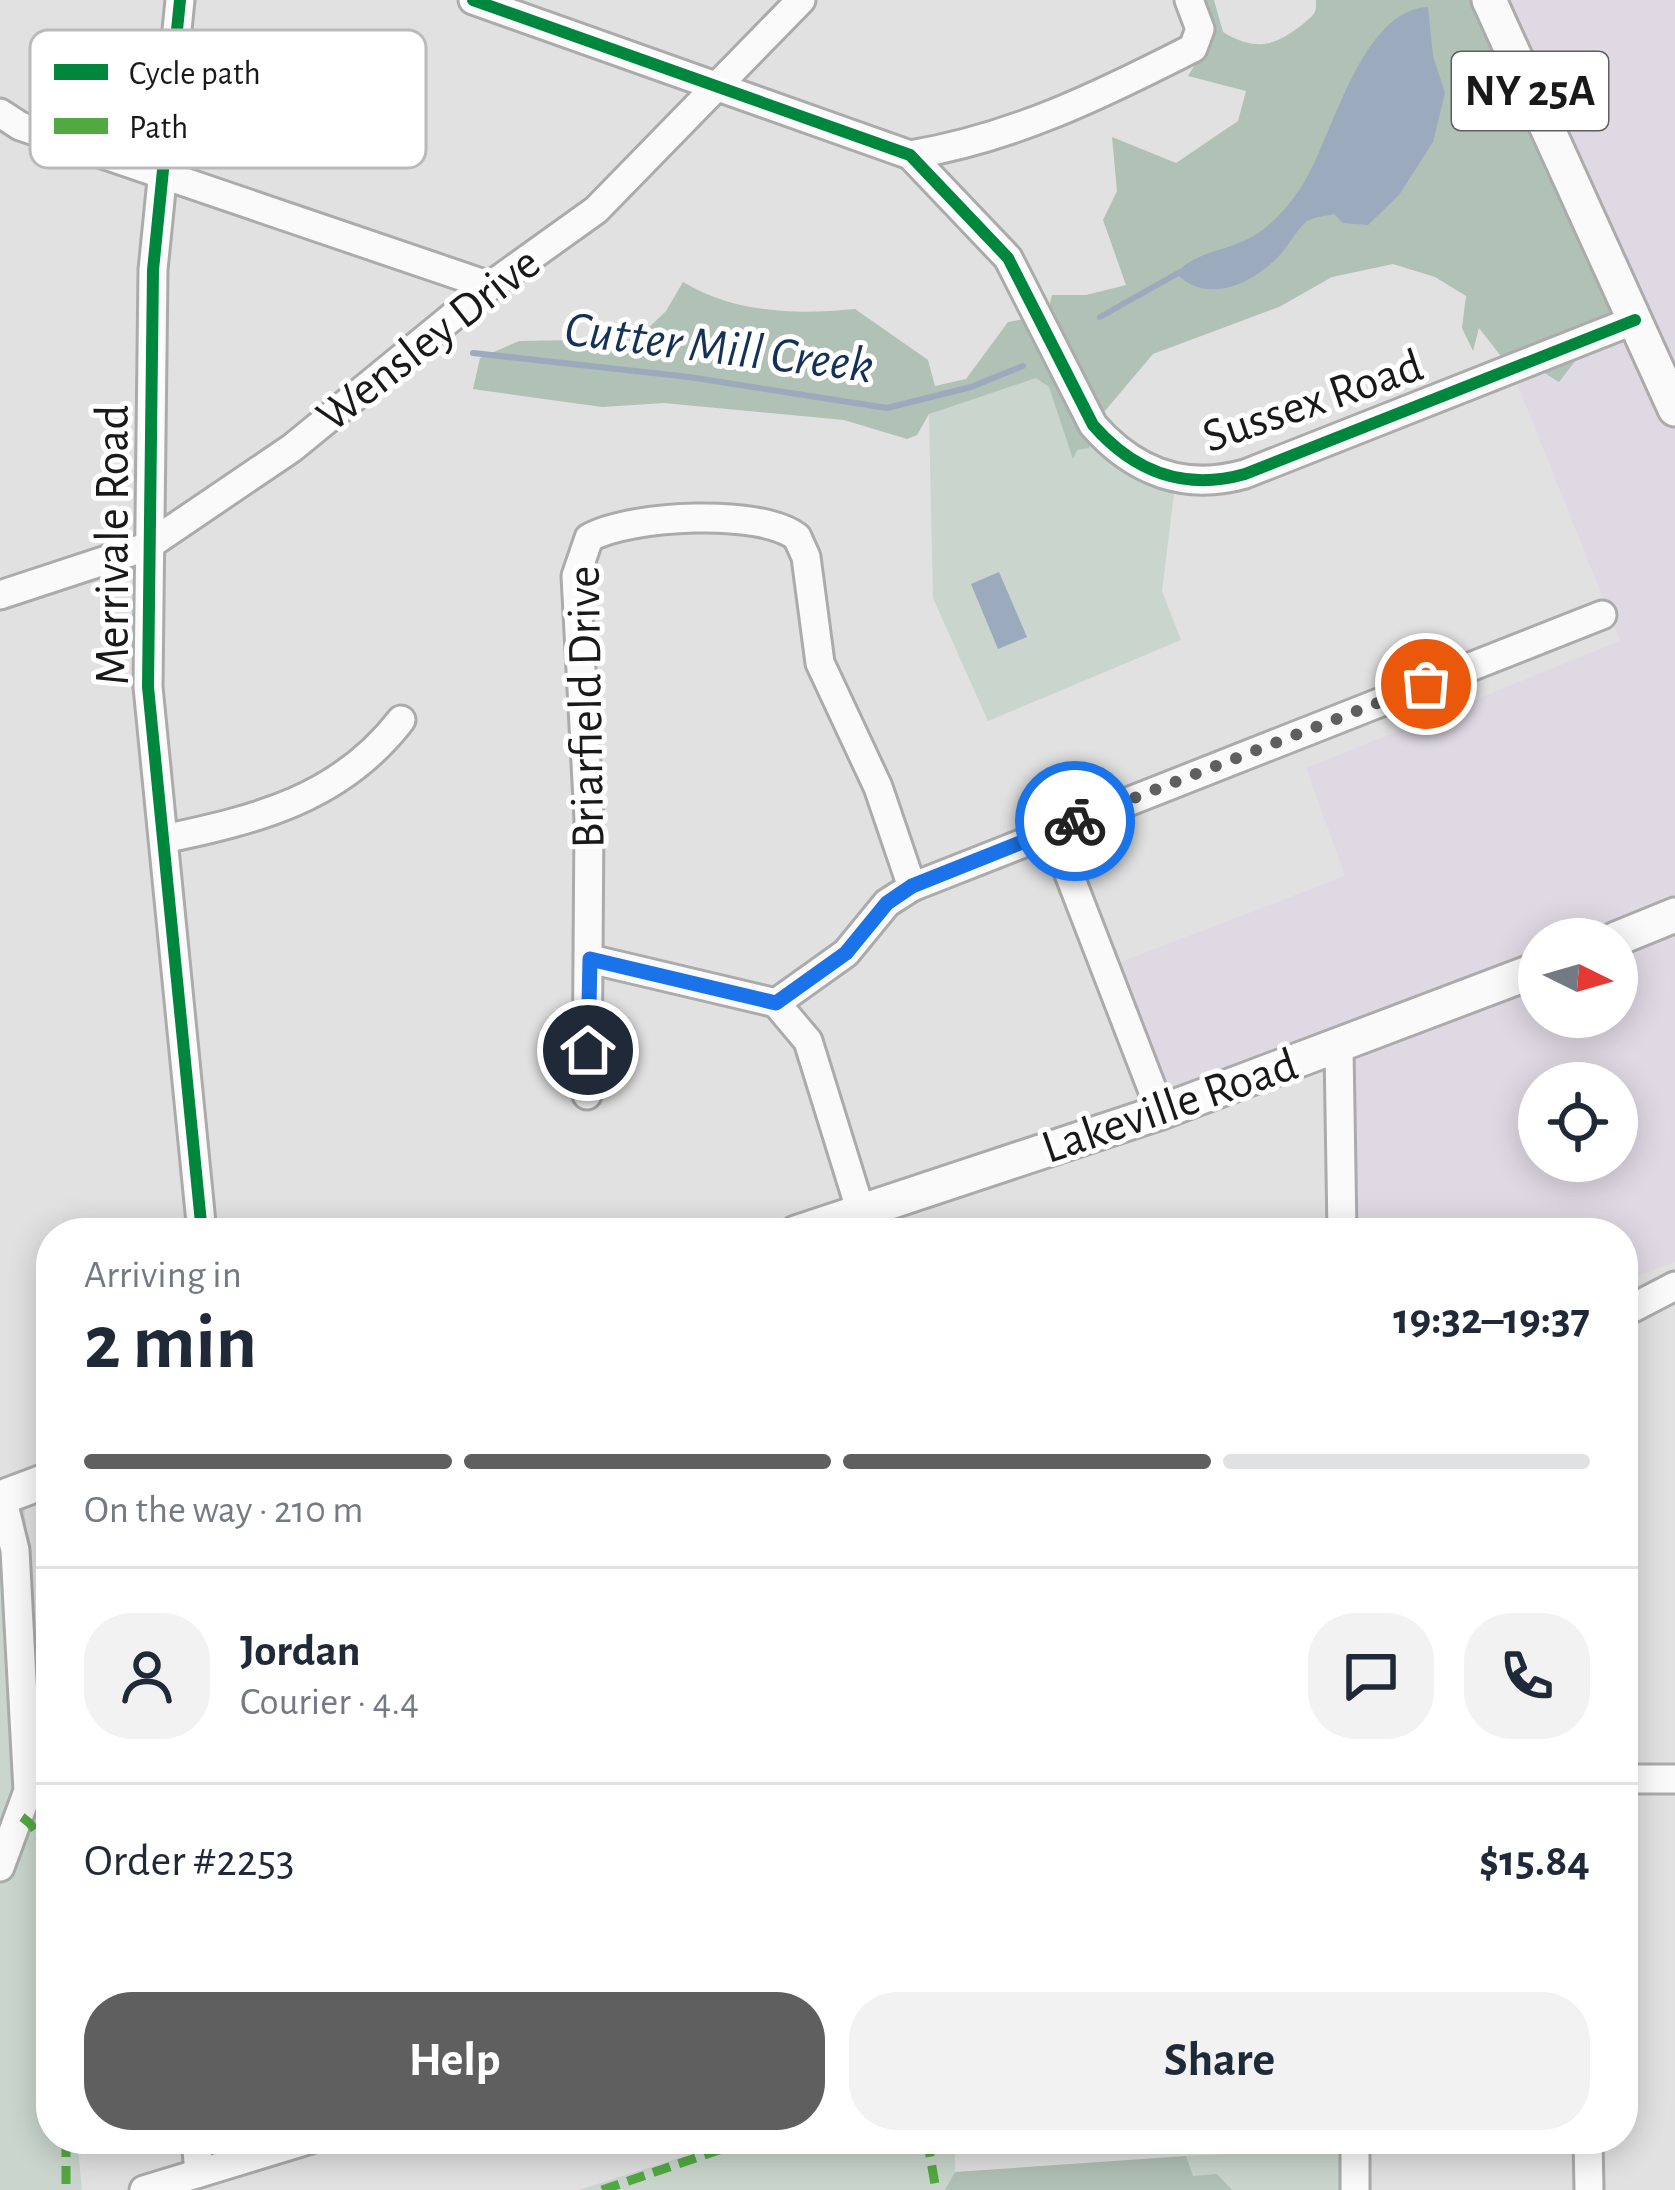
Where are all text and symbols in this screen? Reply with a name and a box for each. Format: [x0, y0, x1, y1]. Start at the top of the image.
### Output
legend [30, 30, 426, 168]
road number: NY 25A [1452, 52, 1608, 130]
text: Cycle path [129, 58, 261, 91]
text: Path [129, 112, 188, 145]
street label: Wensley Drive [309, 239, 549, 441]
water label: Cutter Mill Creek [562, 304, 876, 392]
street label: Sussex Road [1197, 342, 1429, 462]
street label: Merrivale Road [90, 405, 138, 685]
street label: Briarfield Drive [561, 565, 613, 849]
pin [1375, 633, 1477, 735]
icon: bag [1393, 651, 1459, 717]
courier [1015, 761, 1135, 881]
icon: bike [1042, 788, 1108, 854]
north arrow [1518, 918, 1638, 1038]
map controls [1518, 918, 1638, 1182]
pin [537, 999, 639, 1101]
icon: home [555, 1017, 621, 1083]
street label: Lakeville Road [1036, 1041, 1304, 1173]
button: locate [1518, 1062, 1638, 1182]
text: Arriving in [84, 1256, 242, 1295]
text: 19:32–19:37 [1393, 1297, 1590, 1342]
text: 2 min [84, 1305, 257, 1383]
text: On the way · 210 m [84, 1491, 363, 1530]
button: person [84, 1613, 210, 1739]
button: chat [1308, 1613, 1434, 1739]
button: phone [1464, 1613, 1590, 1739]
text: Jordan [240, 1629, 361, 1674]
text: Courier · 4.4 [240, 1683, 419, 1722]
text: Order #2253 [84, 1839, 295, 1884]
text: $15.84 [1479, 1839, 1590, 1884]
button: Help [84, 1992, 825, 2130]
button: Share [849, 1992, 1590, 2130]

